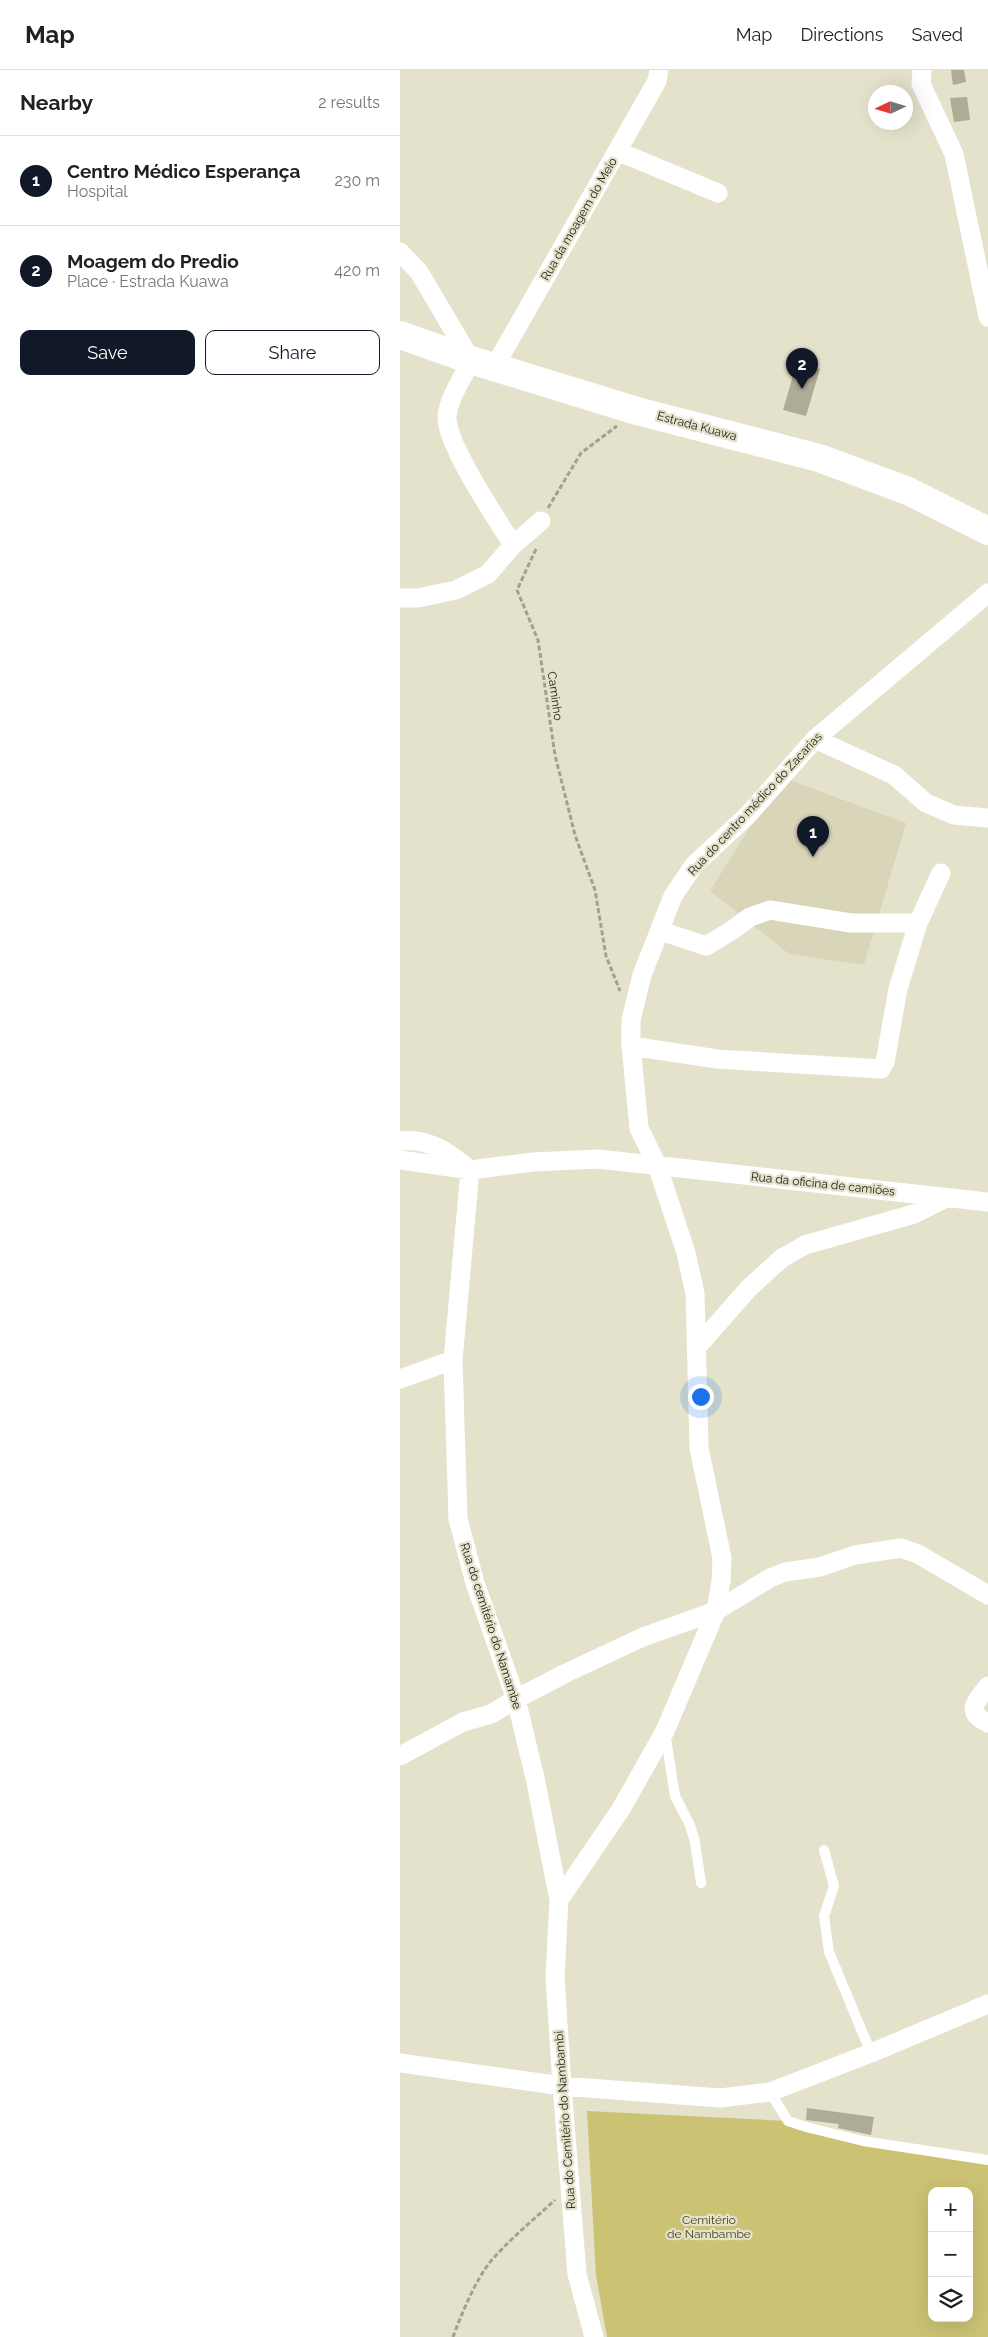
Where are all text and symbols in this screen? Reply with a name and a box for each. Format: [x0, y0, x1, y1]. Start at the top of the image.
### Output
text: Map [25, 20, 75, 49]
text: Map [736, 24, 772, 45]
text: Directions [800, 24, 884, 45]
text: Saved [912, 24, 963, 45]
north arrow [868, 85, 913, 130]
text: Nearby [20, 90, 93, 115]
text: 2 results [318, 93, 380, 112]
street label: Rua da moagem do Meio [538, 155, 620, 283]
text: Centro Médico Esperança [67, 160, 300, 182]
text: 1 [32, 171, 40, 190]
text: 230 m [335, 171, 380, 190]
text: Hospital [67, 182, 128, 201]
text: Moagem do Predio [67, 250, 239, 272]
text: 2 [31, 261, 41, 280]
text: 420 m [334, 261, 380, 280]
text: Place · Estrada Kuawa [67, 272, 229, 291]
button: Save [20, 330, 195, 375]
button: Share [205, 330, 380, 375]
pin: 2 [786, 348, 818, 389]
street label: Estrada Kuawa [656, 409, 738, 443]
street label: Caminho [545, 670, 565, 722]
street label: Rua do centro médico do Zacarias [685, 730, 825, 878]
pin: 1 [797, 816, 829, 857]
street label: Rua da oficina de camiões [750, 1169, 896, 1199]
your location [688, 1384, 714, 1410]
street label: Rua do cemitério do Namambe [457, 1541, 525, 1711]
street label: Rua do Cemitério do Nambambi [552, 2030, 578, 2210]
map controls [928, 2187, 973, 2322]
button: + [928, 2187, 973, 2232]
park label: Cemitério de Nambambe [667, 2213, 751, 2241]
button: − [928, 2232, 973, 2277]
button: layers [928, 2277, 973, 2322]

